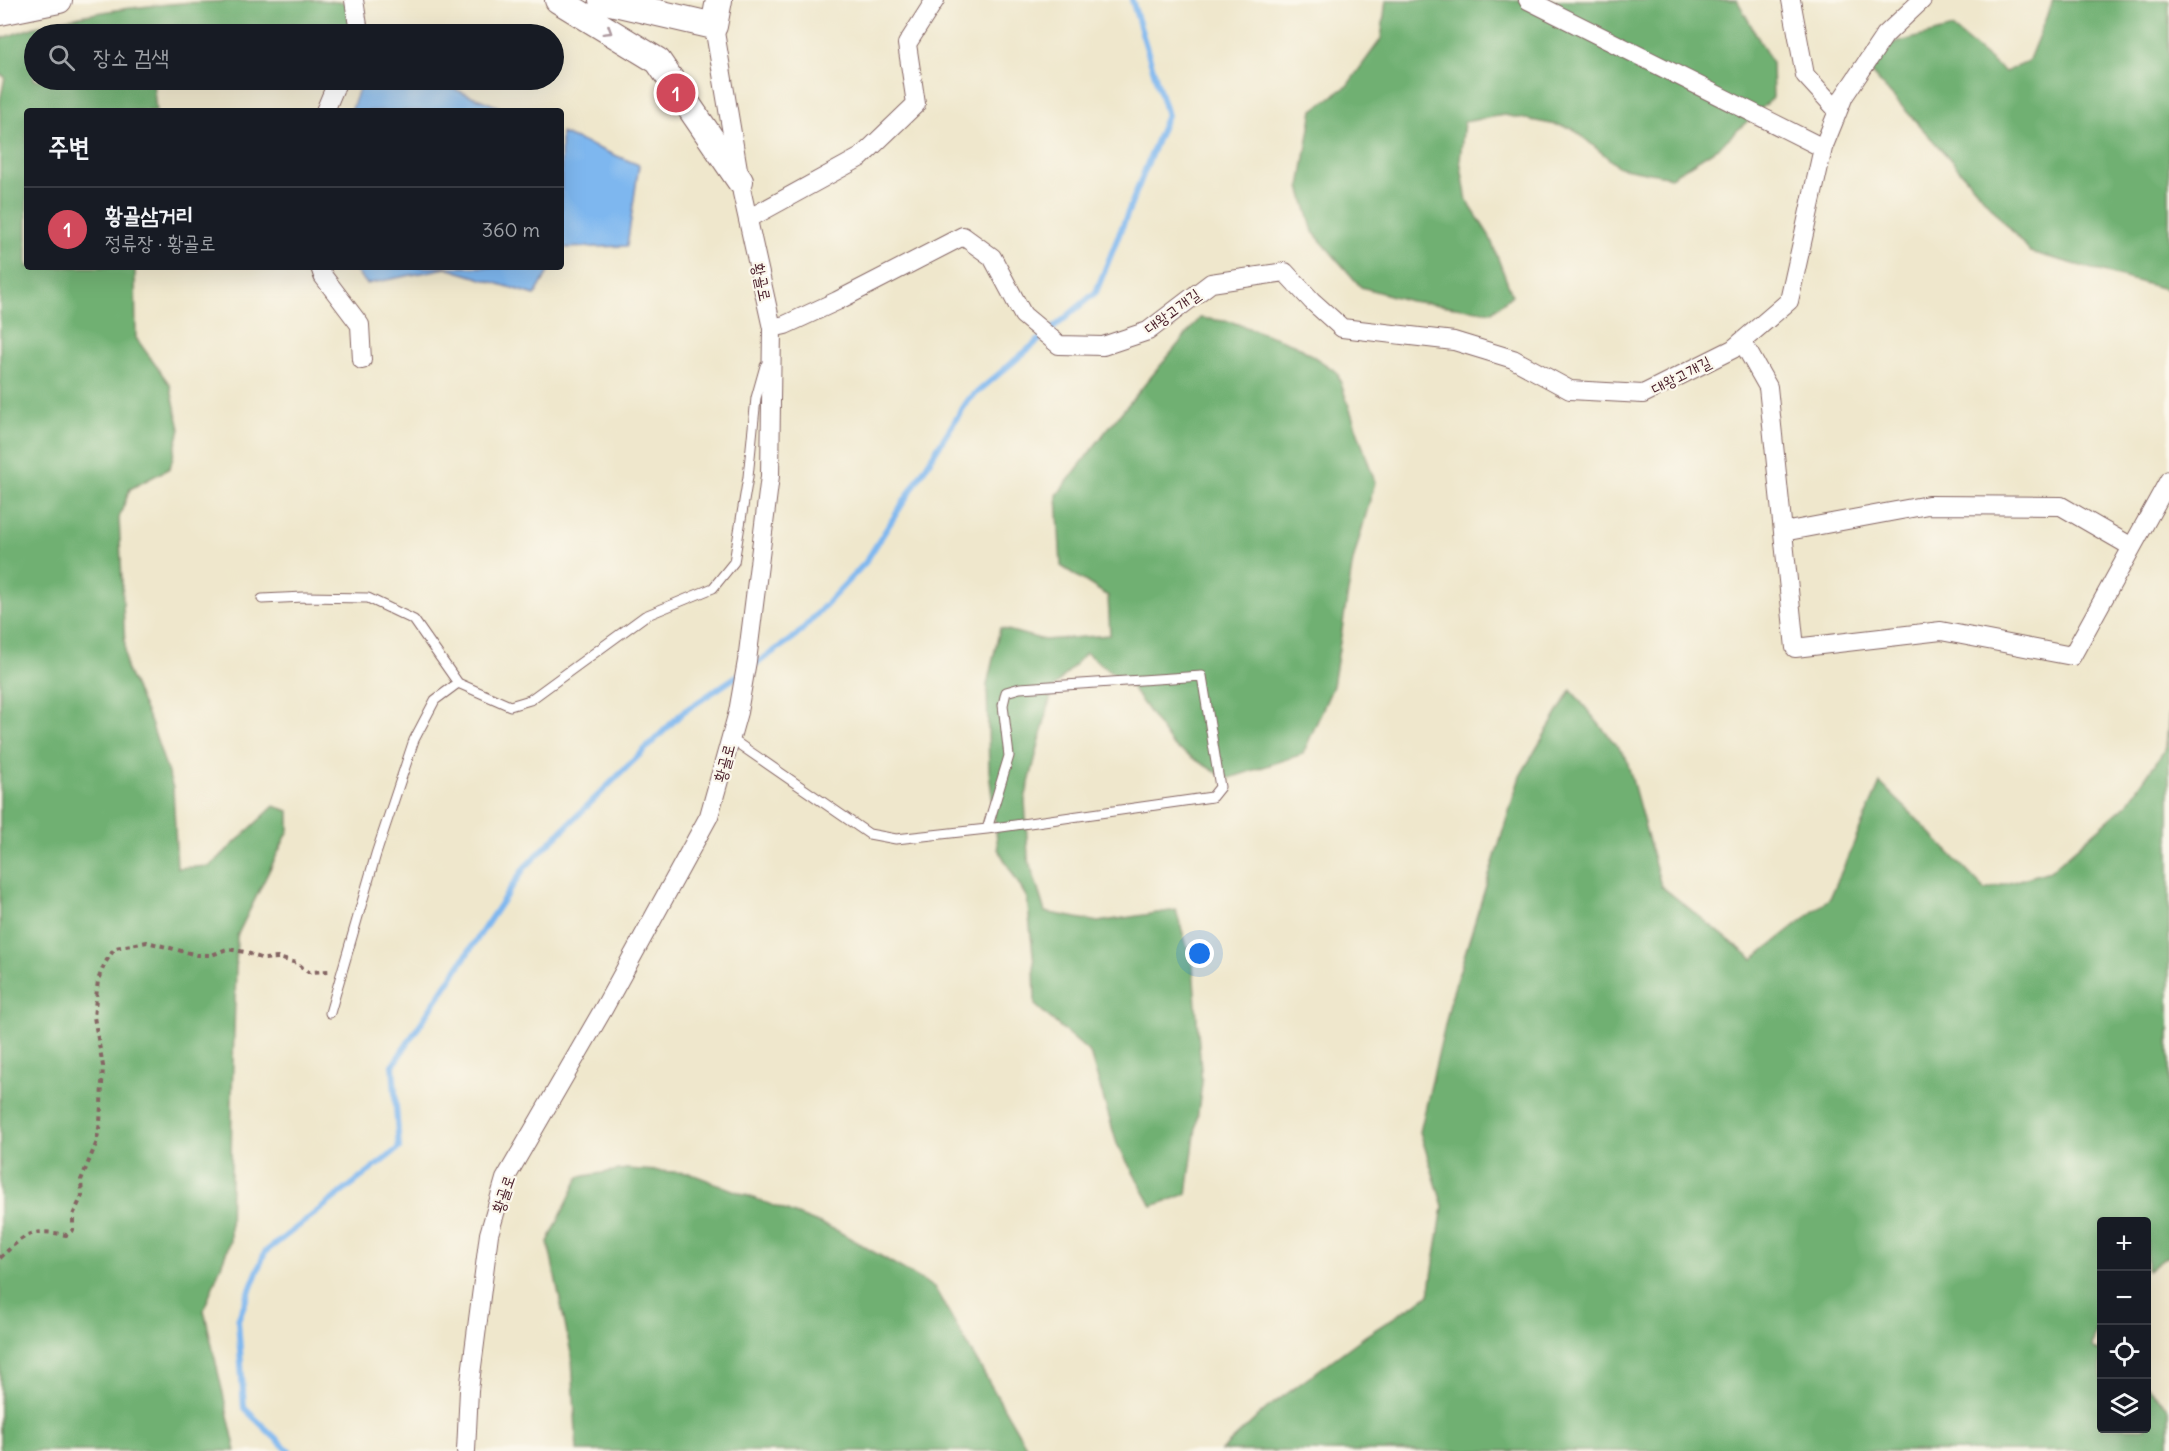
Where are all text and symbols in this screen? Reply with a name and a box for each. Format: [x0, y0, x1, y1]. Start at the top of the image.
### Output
one-way arrow [602, 23, 612, 35]
search box [24, 24, 564, 90]
icon: search [45, 41, 78, 74]
text: 장소 검색 [93, 43, 169, 71]
pin: 1 [656, 70, 696, 116]
text: 주변 [48, 130, 90, 163]
text: 황골삼거리 [105, 201, 194, 229]
text: 1 [64, 217, 71, 242]
text: 360 m [482, 217, 540, 242]
text: 정류장 · 황골로 [105, 230, 216, 255]
street label: 황골로 [748, 261, 776, 303]
street label: 대왕고개길 [1140, 284, 1204, 338]
street label: 대왕고개길 [1648, 351, 1714, 399]
street label: 황골로 [709, 742, 739, 784]
your location [1185, 939, 1214, 968]
street label: 황골로 [487, 1172, 519, 1216]
map controls [2097, 1217, 2151, 1433]
button: + [2097, 1217, 2151, 1271]
button: − [2097, 1271, 2151, 1325]
button: locate [2097, 1325, 2151, 1379]
button: layers [2097, 1379, 2151, 1433]

